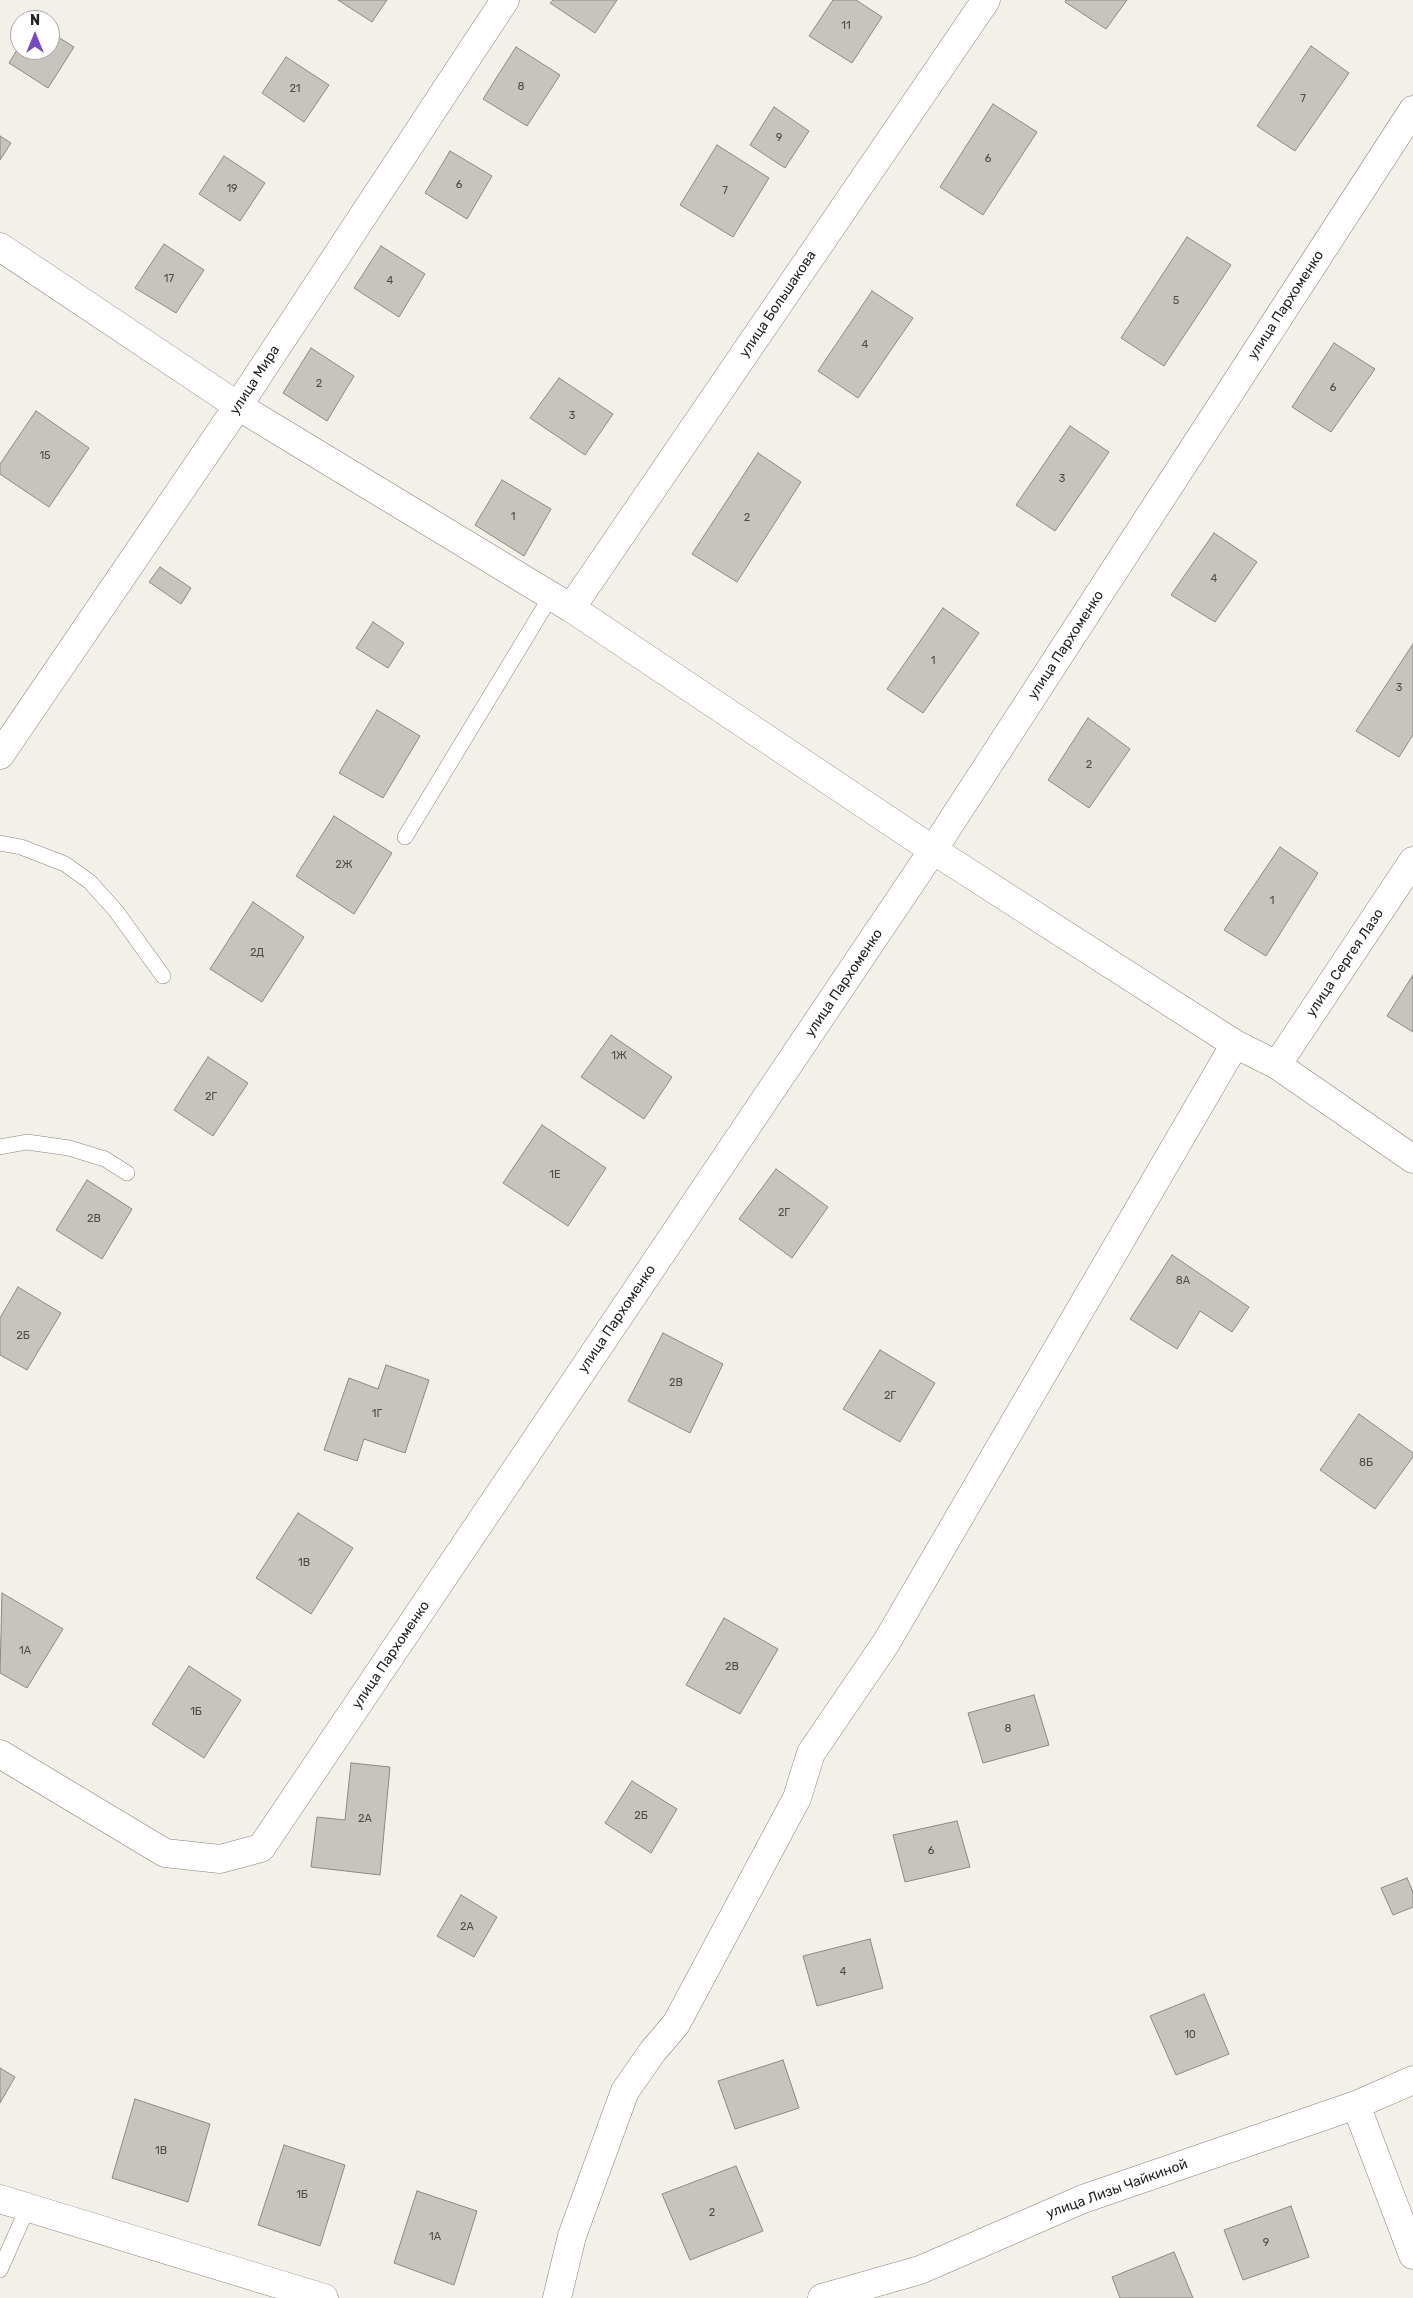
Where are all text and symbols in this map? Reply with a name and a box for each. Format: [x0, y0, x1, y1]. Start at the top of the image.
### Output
north arrow [10, 10, 60, 60]
text: N [30, 12, 40, 29]
house number: 11 [841, 19, 851, 33]
house number: 8 [518, 80, 524, 94]
house number: 21 [289, 82, 301, 96]
house number: 7 [1300, 92, 1306, 106]
house number: 9 [776, 131, 782, 145]
house number: 6 [985, 152, 991, 166]
house number: 6 [456, 178, 462, 192]
house number: 19 [226, 182, 238, 196]
house number: 7 [722, 184, 728, 198]
street label: улица Большакова [736, 247, 820, 361]
street label: улица Пархоменко [1245, 247, 1327, 363]
house number: 17 [164, 272, 174, 286]
house number: 4 [387, 274, 393, 288]
house number: 5 [1173, 294, 1179, 308]
house number: 4 [862, 338, 868, 352]
street label: улица Мира [226, 342, 284, 418]
house number: 2 [316, 377, 322, 391]
house number: 6 [1330, 381, 1336, 395]
house number: 3 [569, 409, 575, 423]
house number: 15 [39, 449, 51, 463]
house number: 3 [1059, 472, 1065, 486]
house number: 1 [511, 510, 515, 524]
house number: 2 [744, 511, 750, 525]
house number: 4 [1211, 572, 1217, 586]
street label: улица Пархоменко [1025, 587, 1107, 703]
house number: 1 [931, 654, 935, 668]
house number: 3 [1396, 681, 1402, 695]
house number: 2 [1086, 758, 1092, 772]
house number: 2Ж [335, 858, 353, 872]
house number: 1 [1270, 894, 1274, 908]
street label: улица Сергея Лазо [1303, 906, 1387, 1020]
street label: улица Пархоменко [802, 926, 886, 1040]
house number: 2Д [250, 946, 264, 960]
house number: 1Ж [611, 1049, 627, 1063]
house number: 2Г [205, 1090, 217, 1104]
house number: 1Е [549, 1168, 561, 1182]
house number: 2Г [778, 1206, 790, 1220]
house number: 2В [87, 1212, 101, 1226]
street label: улица Пархоменко [575, 1262, 659, 1376]
house number: 8А [1176, 1274, 1190, 1288]
house number: 2Б [16, 1329, 30, 1343]
house number: 2В [669, 1376, 683, 1390]
house number: 2Г [884, 1389, 896, 1403]
house number: 1Г [372, 1407, 382, 1421]
house number: 8Б [1359, 1456, 1373, 1470]
house number: 1В [298, 1556, 310, 1570]
street label: улица Пархоменко [349, 1598, 433, 1712]
house number: 1А [19, 1644, 31, 1658]
house number: 2В [725, 1660, 739, 1674]
house number: 1Б [190, 1705, 202, 1719]
house number: 8 [1005, 1722, 1011, 1736]
house number: 2Б [634, 1809, 648, 1823]
house number: 2А [358, 1812, 372, 1826]
house number: 6 [928, 1844, 934, 1858]
house number: 2А [460, 1920, 474, 1934]
house number: 4 [840, 1965, 846, 1979]
house number: 10 [1184, 2028, 1196, 2042]
house number: 1В [155, 2144, 167, 2158]
street label: улица Лизы Чайкиной [1044, 2156, 1190, 2222]
house number: 1Б [296, 2188, 308, 2202]
house number: 2 [709, 2206, 715, 2220]
house number: 1А [429, 2230, 441, 2244]
house number: 9 [1263, 2236, 1269, 2250]

